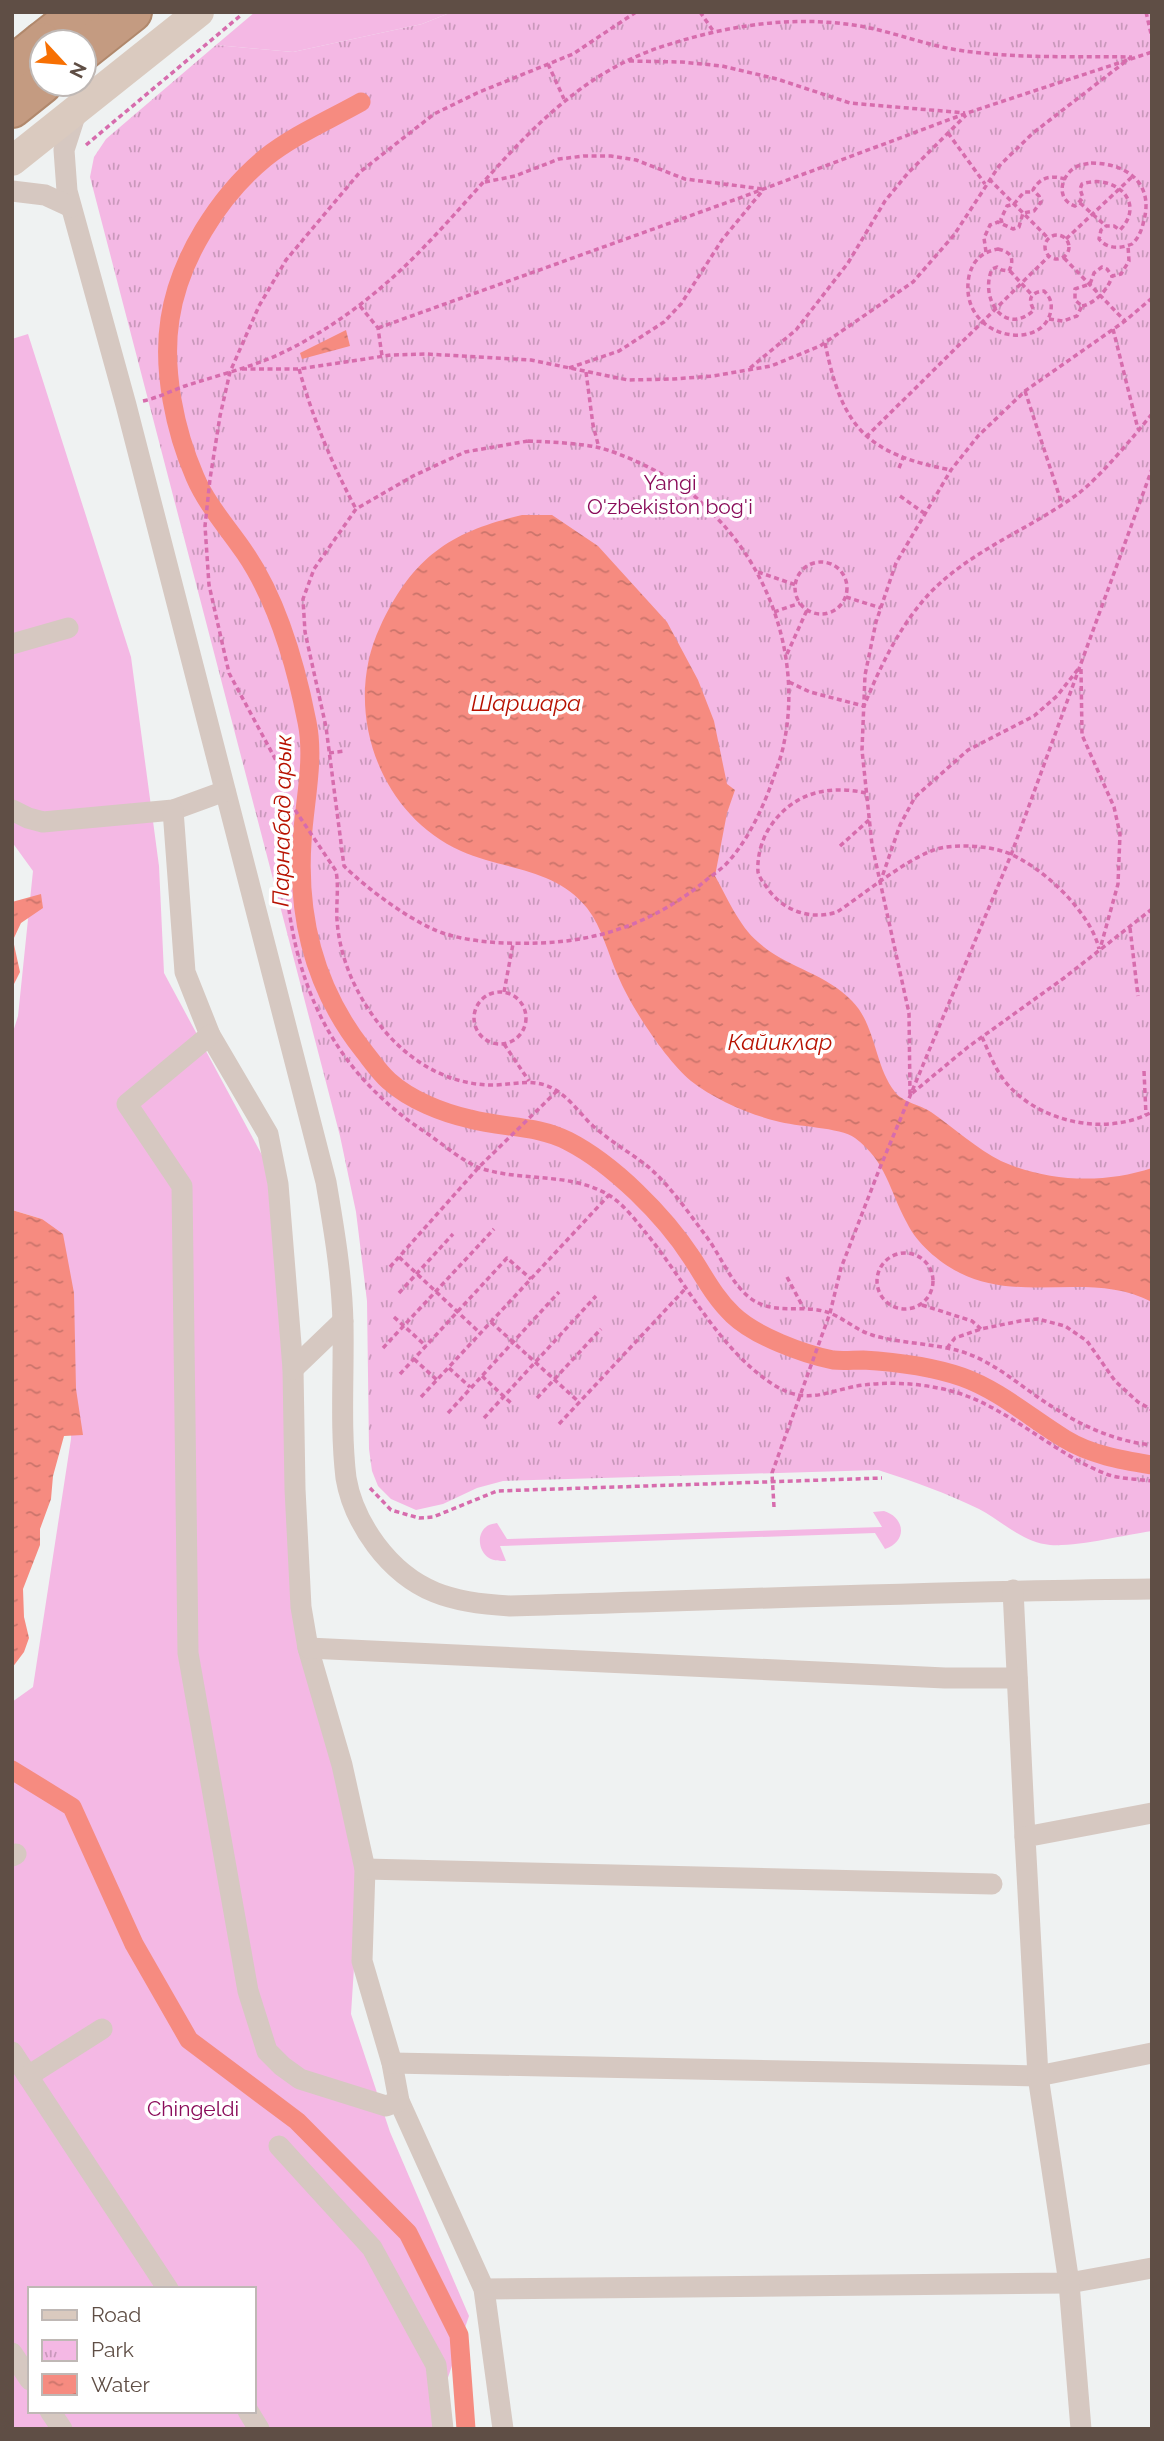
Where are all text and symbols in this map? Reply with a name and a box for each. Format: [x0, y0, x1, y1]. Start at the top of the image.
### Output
north arrow [28, 28, 98, 98]
text: N [65, 59, 91, 82]
park label: Yangi O'zbekiston bog'i [587, 470, 753, 519]
water label: Шаршара [471, 689, 581, 716]
water label: Парнабад арык [267, 734, 297, 907]
water label: Кайиклар [728, 1028, 832, 1055]
park label: Chingeldi [147, 2096, 239, 2121]
legend [28, 2287, 256, 2413]
text: Road [91, 2302, 141, 2327]
text: Park [91, 2337, 134, 2362]
text: Water [91, 2372, 150, 2397]

